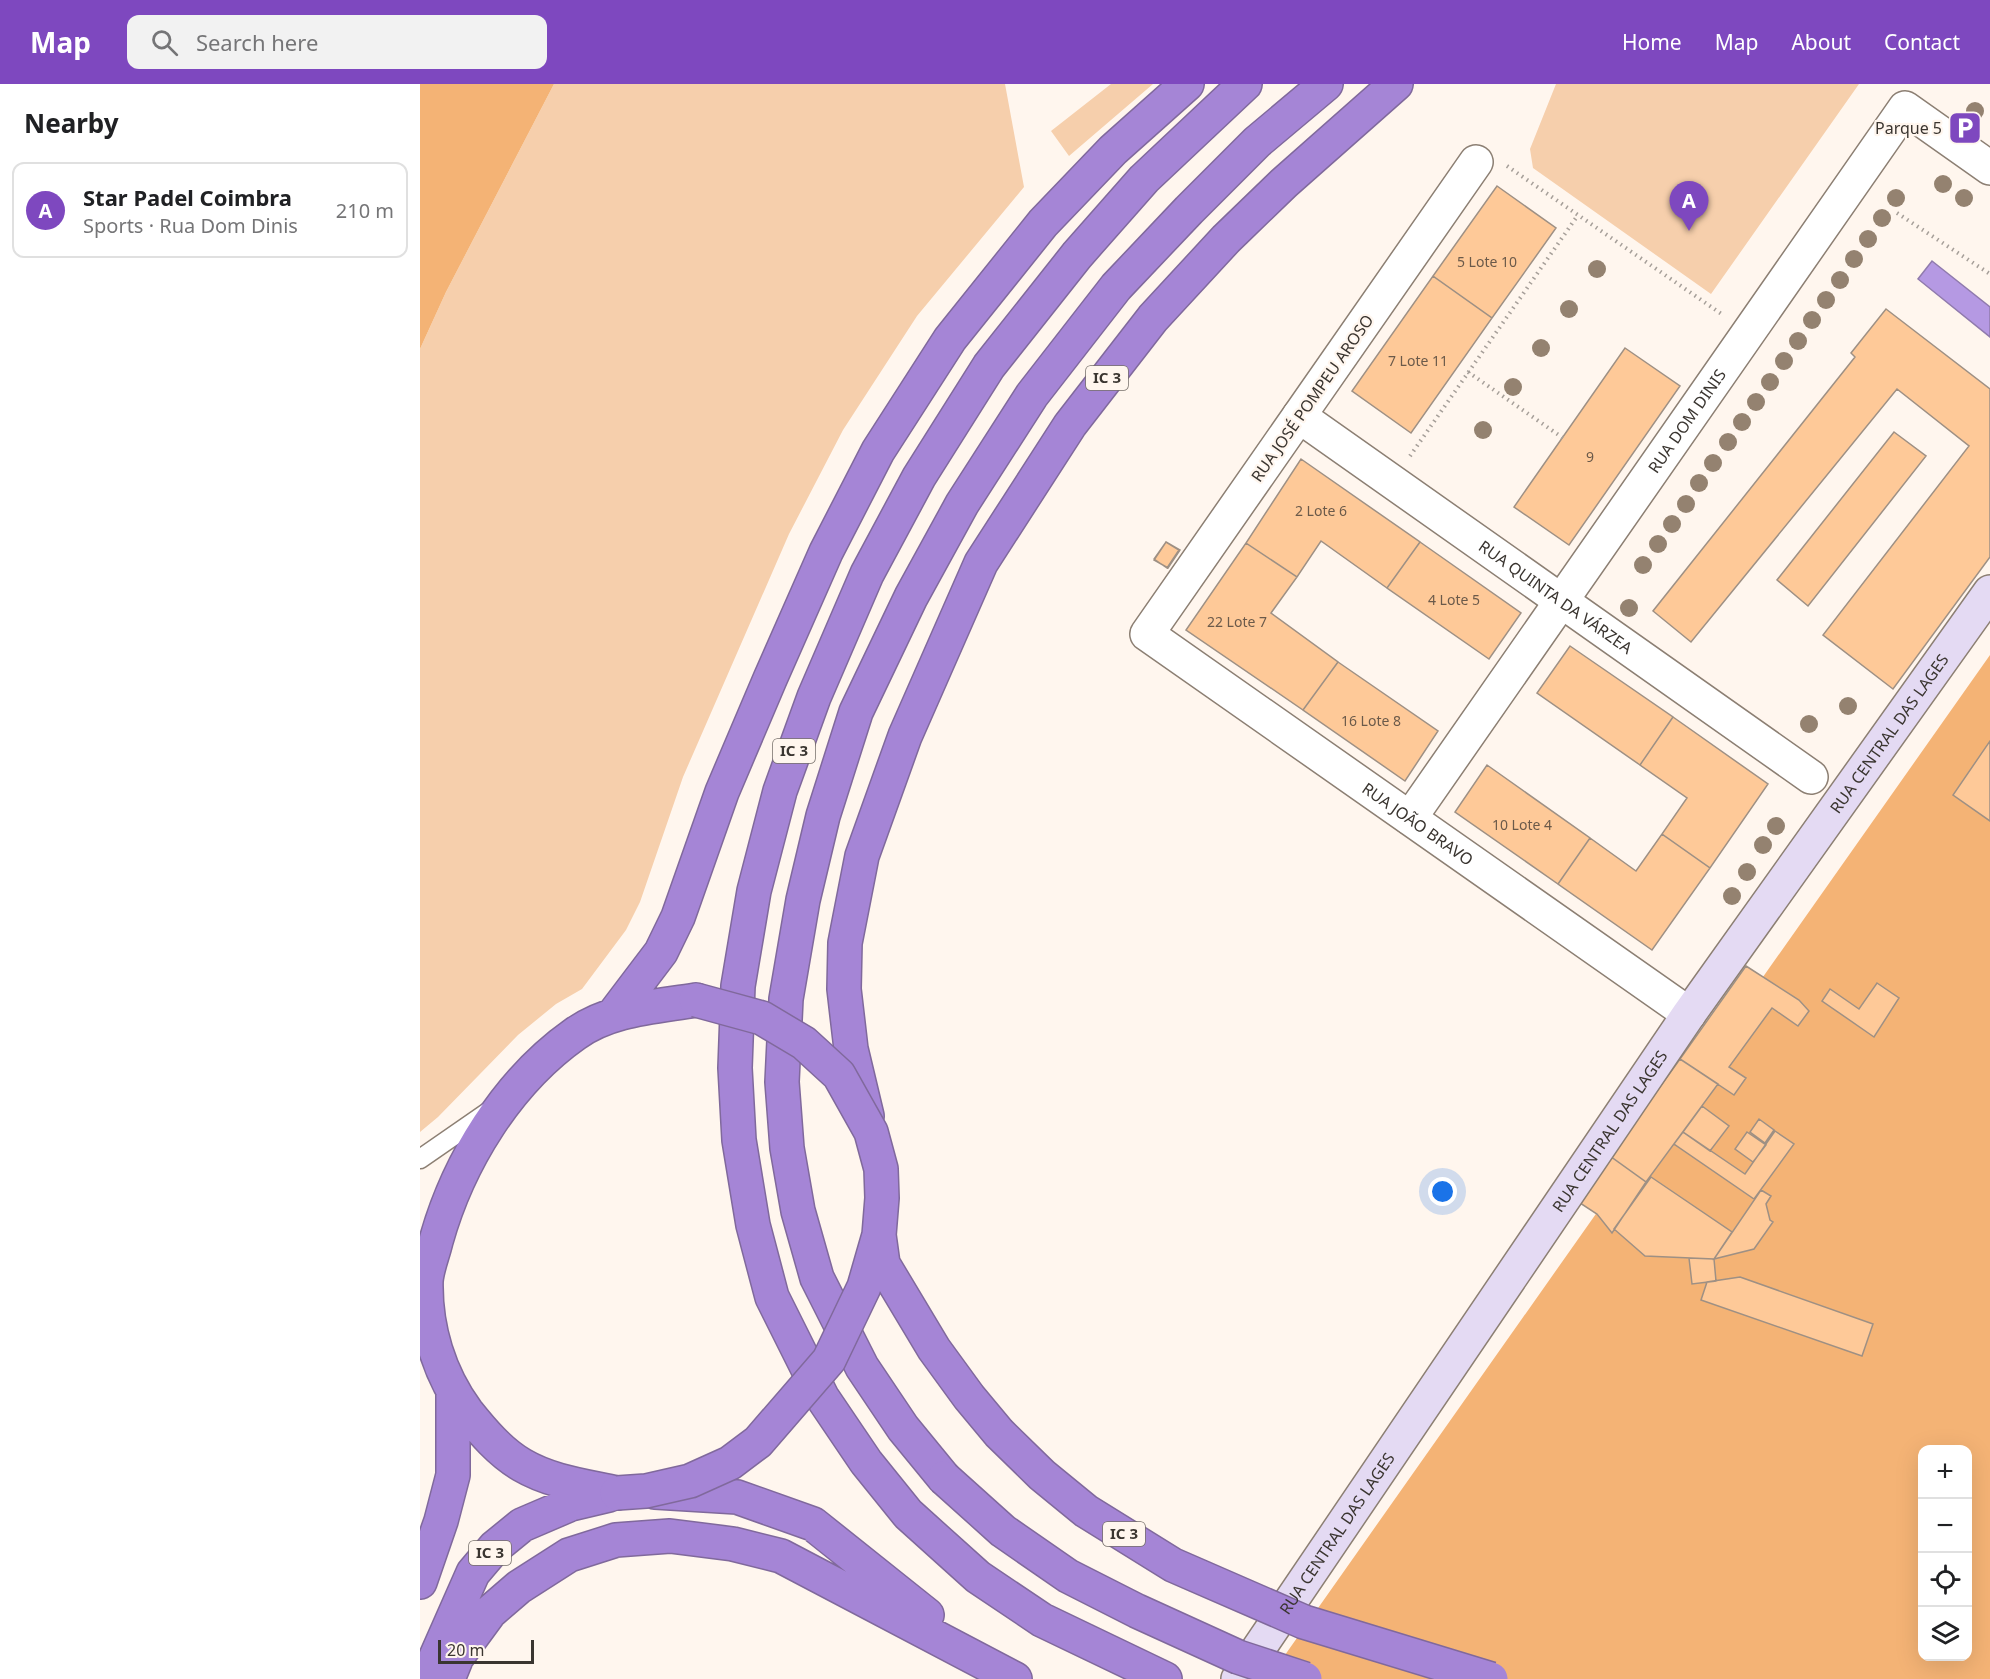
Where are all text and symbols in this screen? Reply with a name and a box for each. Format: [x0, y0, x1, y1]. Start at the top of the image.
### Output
search box [127, 15, 547, 69]
text: Map [30, 23, 91, 61]
icon: search [148, 26, 181, 59]
text: Search here [196, 27, 318, 57]
text: Home [1622, 28, 1682, 56]
text: Map [1715, 28, 1758, 56]
text: About [1791, 28, 1851, 56]
text: Contact [1884, 28, 1960, 56]
text: Nearby [24, 105, 119, 141]
parking icon: Parque 5 [1947, 110, 1983, 146]
place label: Parque 5 [1875, 117, 1942, 139]
text: Star Padel Coimbra [83, 182, 292, 212]
pin: A [1670, 182, 1708, 231]
text: A [39, 197, 52, 224]
text: 210 m [336, 197, 394, 224]
text: Sports · Rua Dom Dinis [83, 212, 298, 239]
house number: 5 Lote 10 [1457, 252, 1517, 271]
street label: RUA JOSÉ POMPEU AROSO [1246, 310, 1378, 486]
house number: 7 Lote 11 [1388, 351, 1448, 370]
street label: RUA DOM DINIS [1643, 364, 1731, 477]
road number: IC 3 [1086, 366, 1128, 390]
house number: 9 [1586, 447, 1594, 466]
house number: 2 Lote 6 [1295, 501, 1347, 520]
street label: RUA QUINTA DA VÁRZEA [1474, 535, 1637, 659]
house number: 4 Lote 5 [1428, 590, 1480, 609]
house number: 22 Lote 7 [1207, 612, 1267, 631]
street label: RUA CENTRAL DAS LAGES [1825, 649, 1954, 818]
house number: 16 Lote 8 [1341, 711, 1401, 730]
road number: IC 3 [773, 739, 815, 763]
street label: RUA JOÃO BRAVO [1358, 777, 1478, 870]
house number: 10 Lote 4 [1492, 815, 1552, 834]
street label: RUA CENTRAL DAS LAGES [1547, 1046, 1672, 1216]
your location [1428, 1177, 1457, 1206]
map controls [1918, 1445, 1972, 1661]
button: + [1918, 1445, 1972, 1499]
street label: RUA CENTRAL DAS LAGES [1274, 1448, 1400, 1619]
button: − [1918, 1499, 1972, 1553]
road number: IC 3 [1103, 1522, 1145, 1546]
road number: IC 3 [469, 1541, 511, 1565]
button: locate [1918, 1553, 1972, 1607]
button: layers [1918, 1607, 1972, 1661]
scale bar [438, 1637, 534, 1664]
text: 20 m [447, 1639, 484, 1661]

